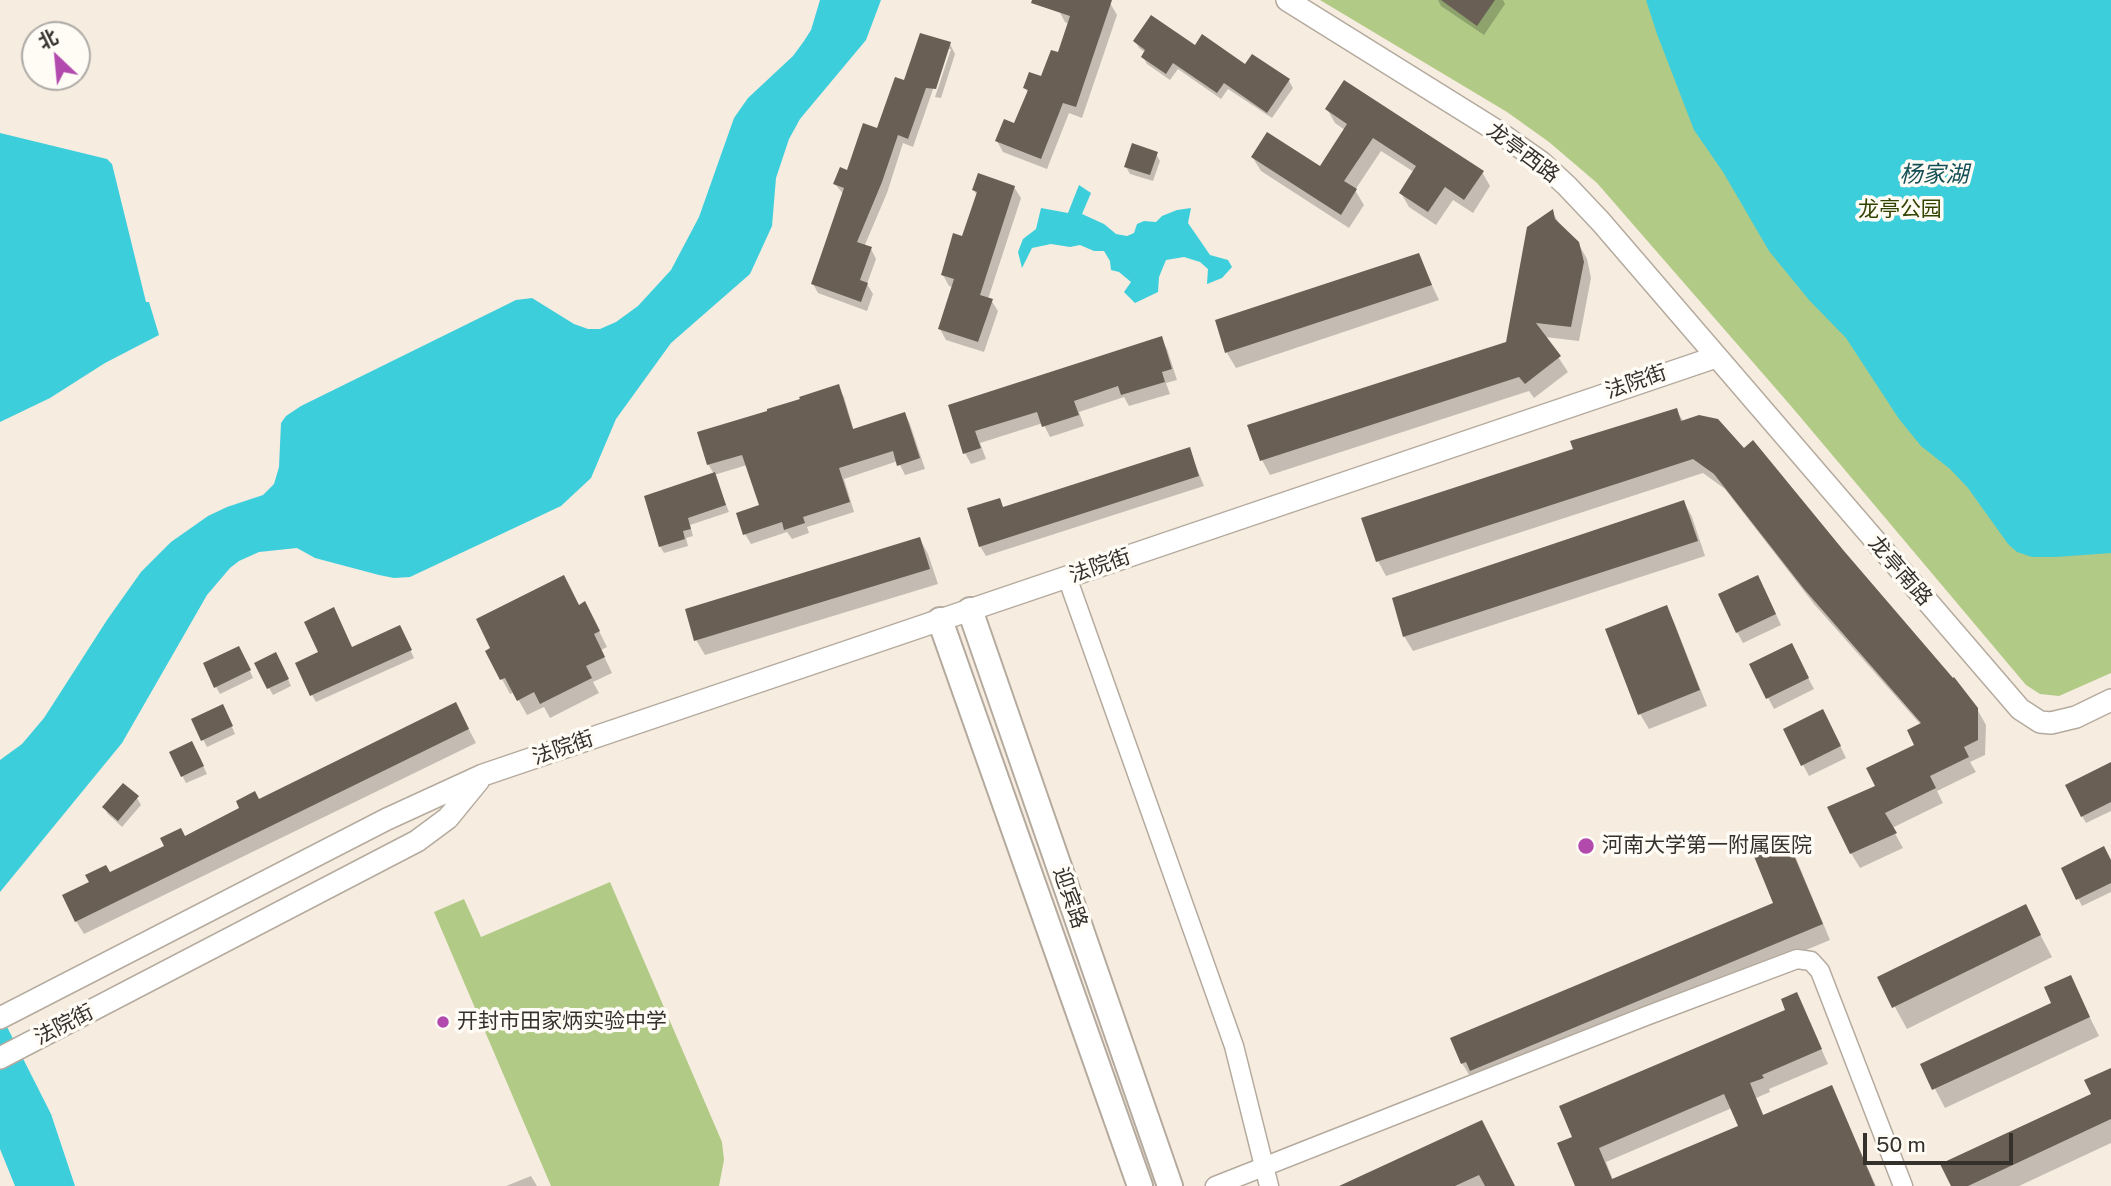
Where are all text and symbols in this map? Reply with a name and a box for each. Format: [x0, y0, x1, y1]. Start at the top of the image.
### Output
north arrow [21, 21, 91, 91]
text: 北 [34, 25, 61, 53]
street label: 龙亭西路 [1482, 118, 1564, 188]
water label: 杨家湖 [1900, 161, 1968, 189]
park label: 龙亭公园 [1858, 197, 1942, 223]
street label: 法院街 [1602, 360, 1670, 404]
street label: 龙亭南路 [1863, 531, 1937, 611]
street label: 法院街 [1066, 544, 1134, 588]
street label: 法院街 [529, 726, 597, 770]
place label: 河南大学第一附属医院 [1602, 833, 1812, 859]
marker: 河南大学第一附属医院 [1576, 836, 1596, 856]
street label: 迎宾路 [1048, 864, 1092, 932]
street label: 法院街 [30, 999, 98, 1051]
place label: 开封市田家炳实验中学 [457, 1009, 667, 1035]
marker: 开封市田家炳实验中学 [435, 1014, 451, 1030]
scale bar [1866, 1120, 2016, 1164]
text: 50 m [1876, 1132, 1926, 1157]

